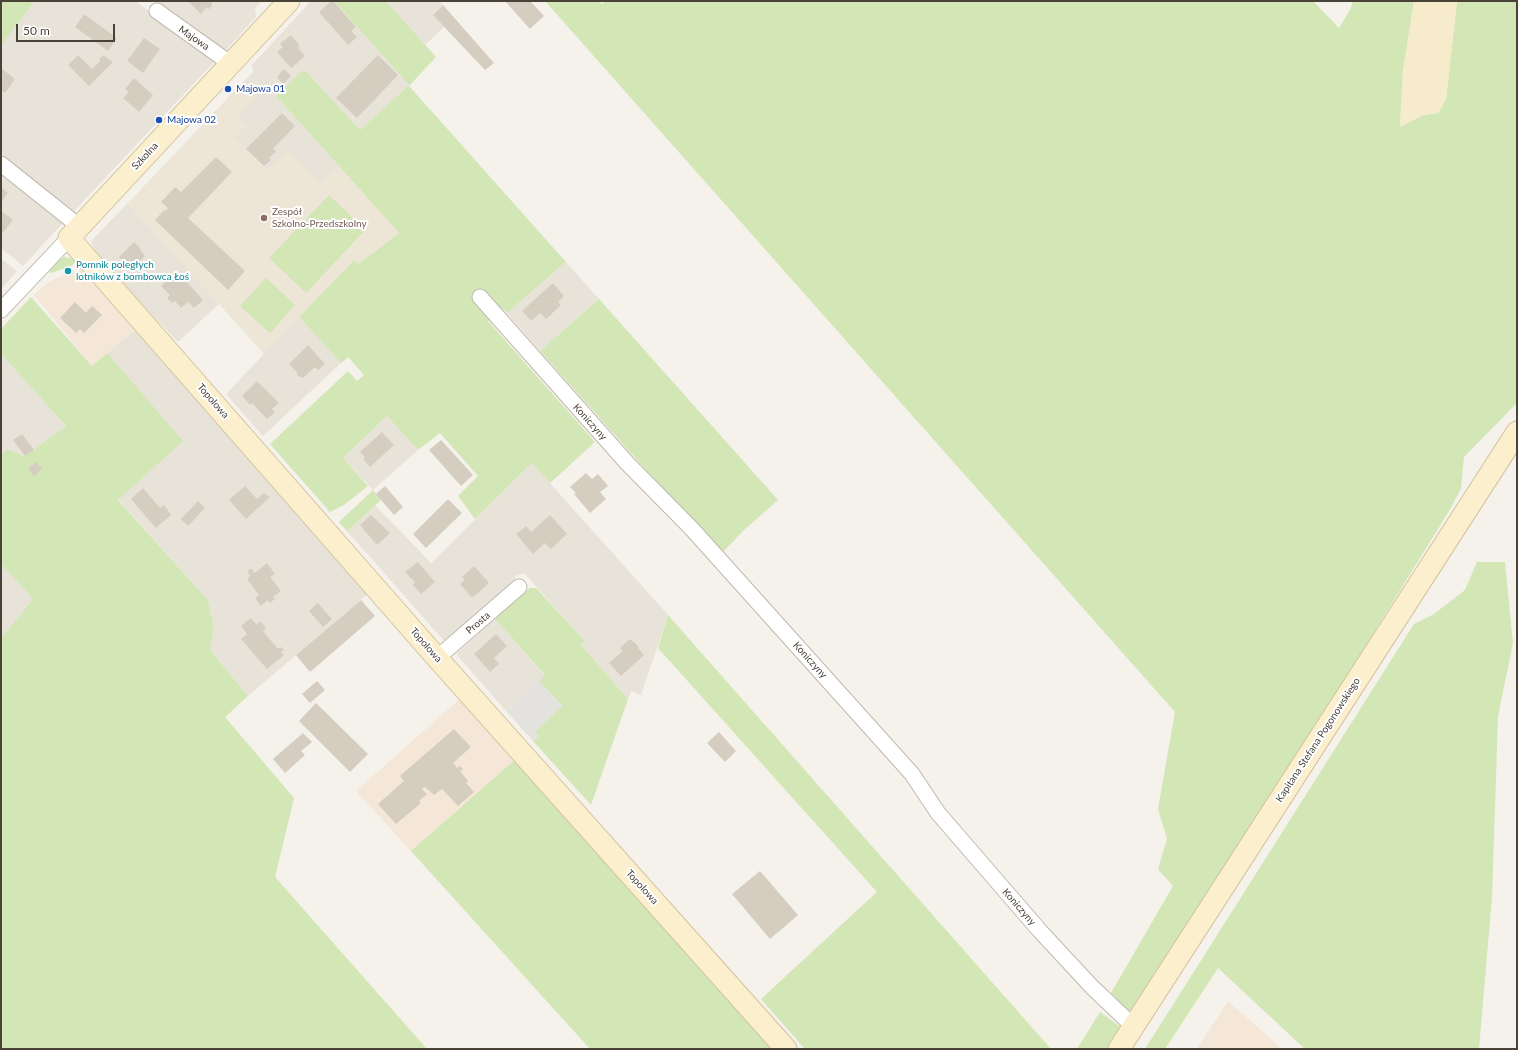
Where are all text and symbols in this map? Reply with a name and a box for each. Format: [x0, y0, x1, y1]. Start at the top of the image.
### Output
scale bar [18, 16, 117, 42]
text: 50 m [23, 23, 50, 38]
street label: Majowa [176, 23, 212, 53]
place label: Majowa 01 [236, 83, 285, 95]
marker: Majowa 01 [223, 84, 233, 94]
place label: Majowa 02 [167, 114, 216, 126]
marker: Majowa 02 [154, 115, 164, 125]
street label: Szkolna [129, 140, 161, 172]
place label: Zespół Szkolno-Przedszkolny [272, 206, 367, 230]
marker: Zespół Szkolno-Przedszkolny [259, 213, 269, 223]
place label: Pomnik poległych lotników z bombowca Łoś [76, 259, 189, 282]
marker: Pomnik poległych lotników z bombowca Łoś [63, 266, 73, 276]
street label: Topolowa [195, 381, 231, 421]
street label: Koniczyny [571, 401, 609, 443]
street label: Prosta [464, 609, 492, 637]
street label: Topolowa [408, 625, 444, 665]
street label: Koniczyny [791, 639, 829, 681]
street label: Kapitana Stefana Pogonowskiego [1273, 676, 1363, 804]
street label: Topolowa [623, 867, 661, 907]
street label: Koniczyny [1000, 886, 1038, 928]

